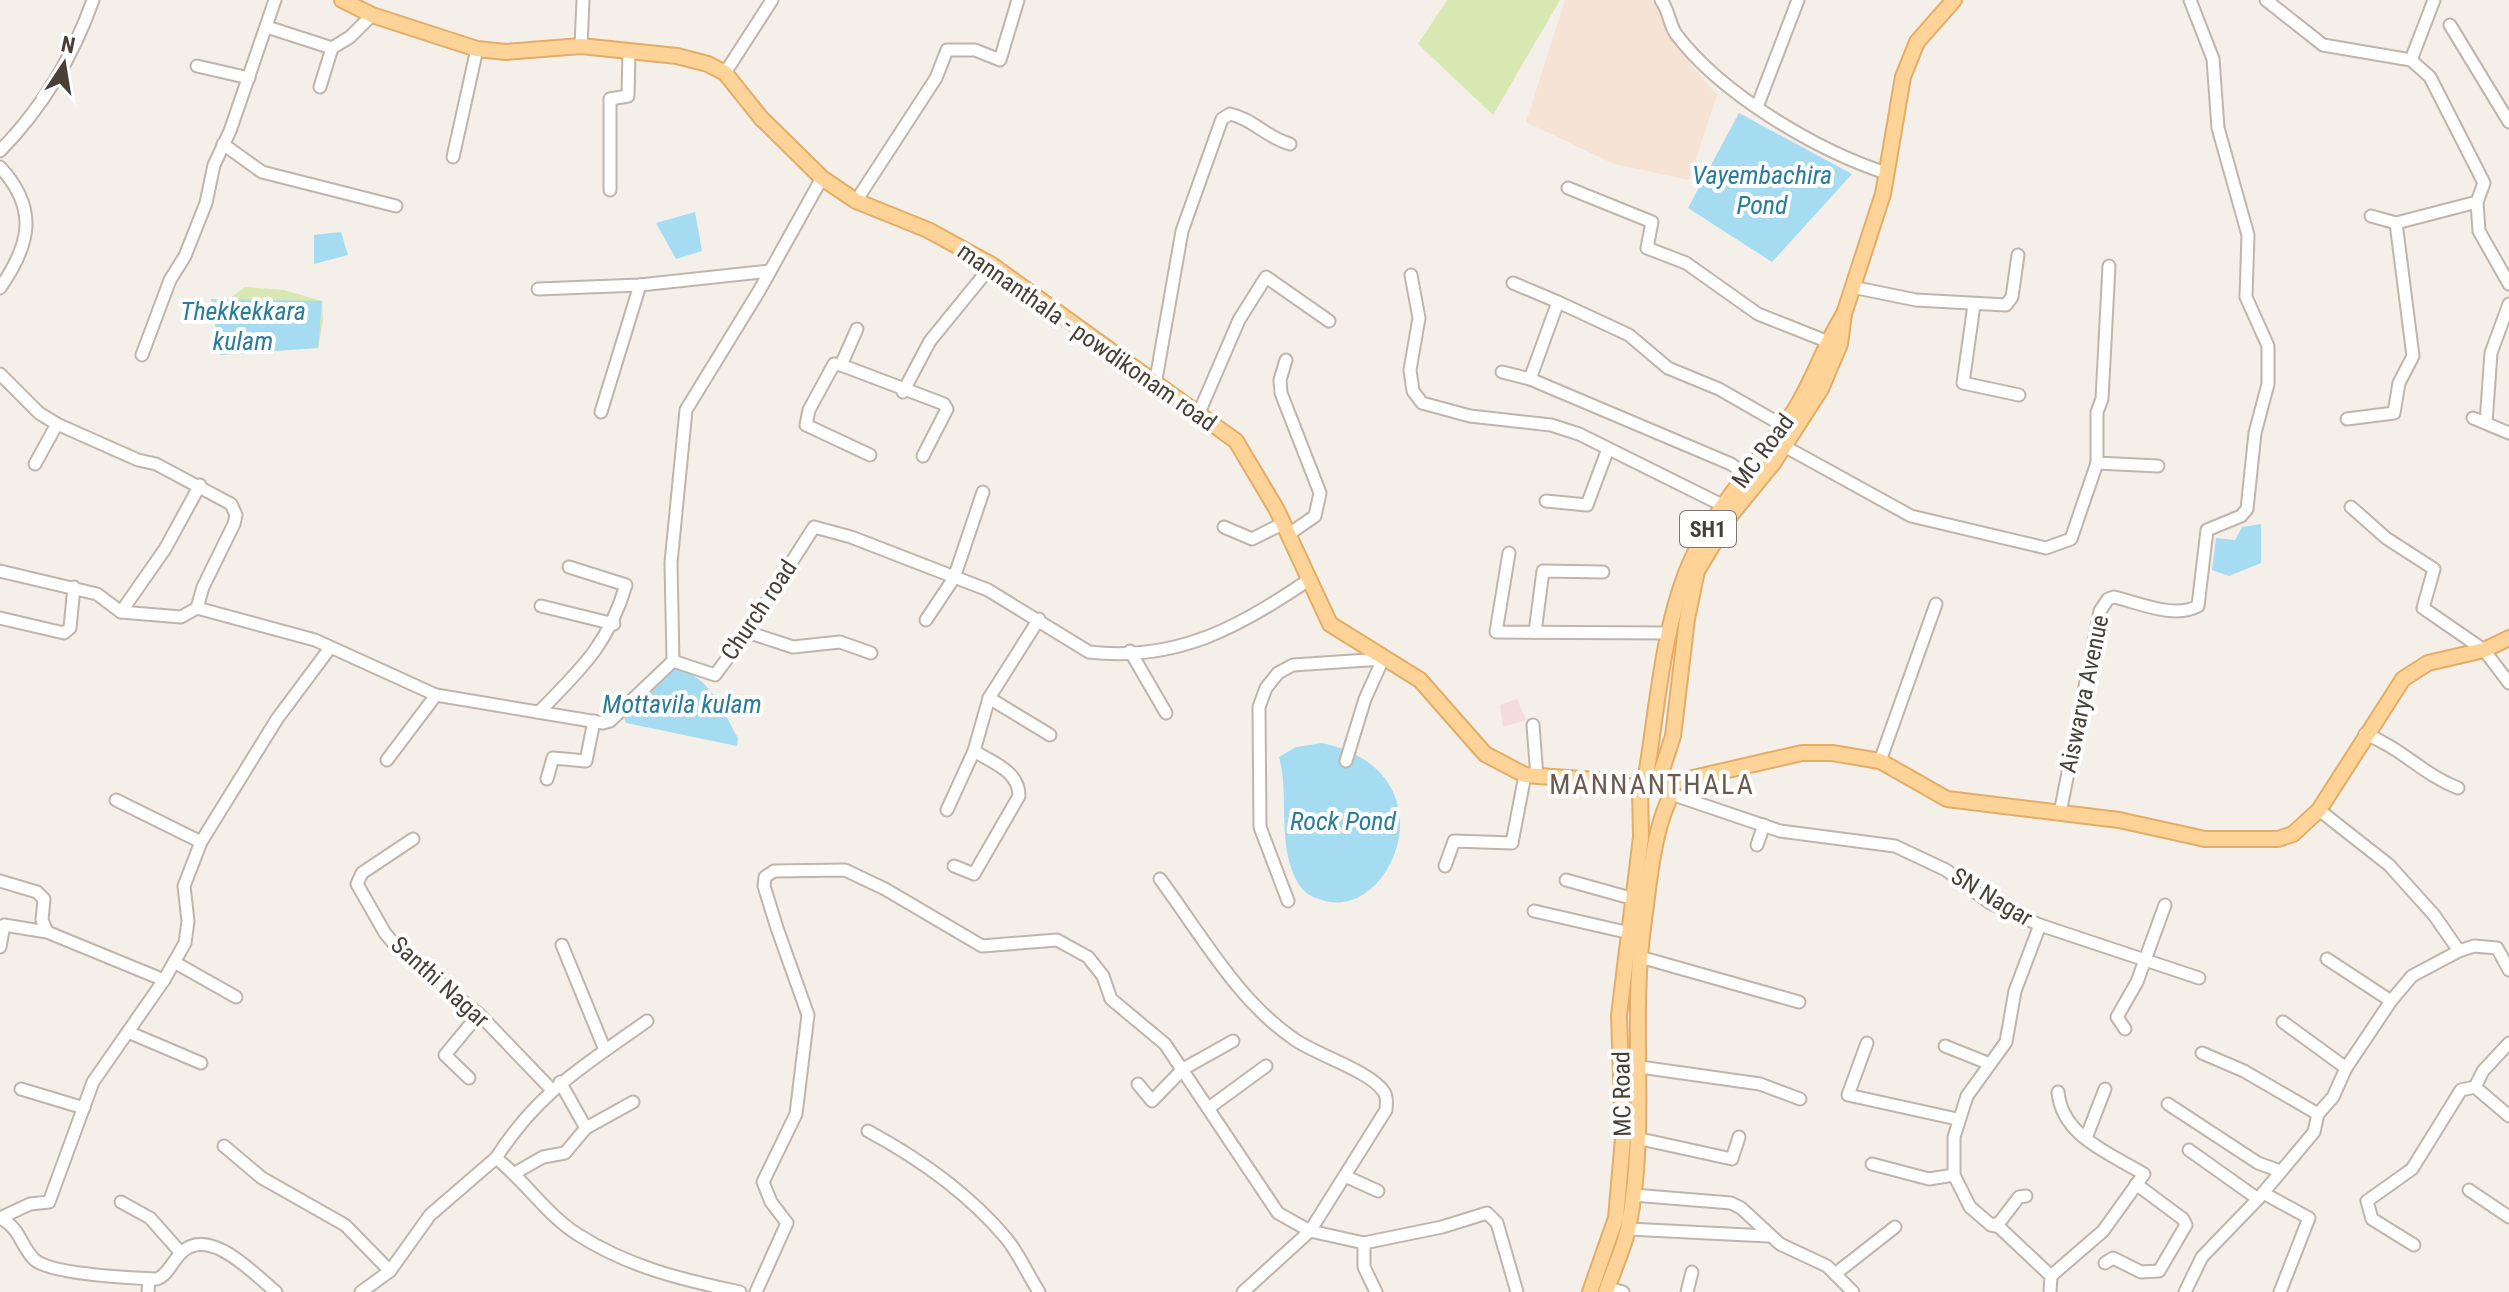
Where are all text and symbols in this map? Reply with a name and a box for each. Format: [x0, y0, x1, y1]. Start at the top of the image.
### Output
north arrow [24, 24, 104, 104]
text: N [59, 31, 77, 59]
water label: Vayembachira Pond [1692, 160, 1832, 220]
street label: mannanthala - powdikonam road [952, 237, 1222, 437]
water label: Thekkekkara kulam [180, 296, 306, 356]
street label: MC Road [1726, 408, 1800, 494]
road number: SH1 [1680, 511, 1736, 547]
street label: Church road [715, 555, 803, 665]
street label: Aiswarya Avenue [2054, 612, 2114, 776]
water label: Mottavila kulam [602, 689, 762, 719]
district label: MANNANTHALA [1549, 768, 1755, 801]
water label: Rock Pond [1290, 806, 1397, 836]
street label: SN Nagar [1946, 862, 2038, 932]
street label: Santhi Nagar [385, 931, 495, 1033]
street label: MC Road [1607, 1051, 1637, 1137]

